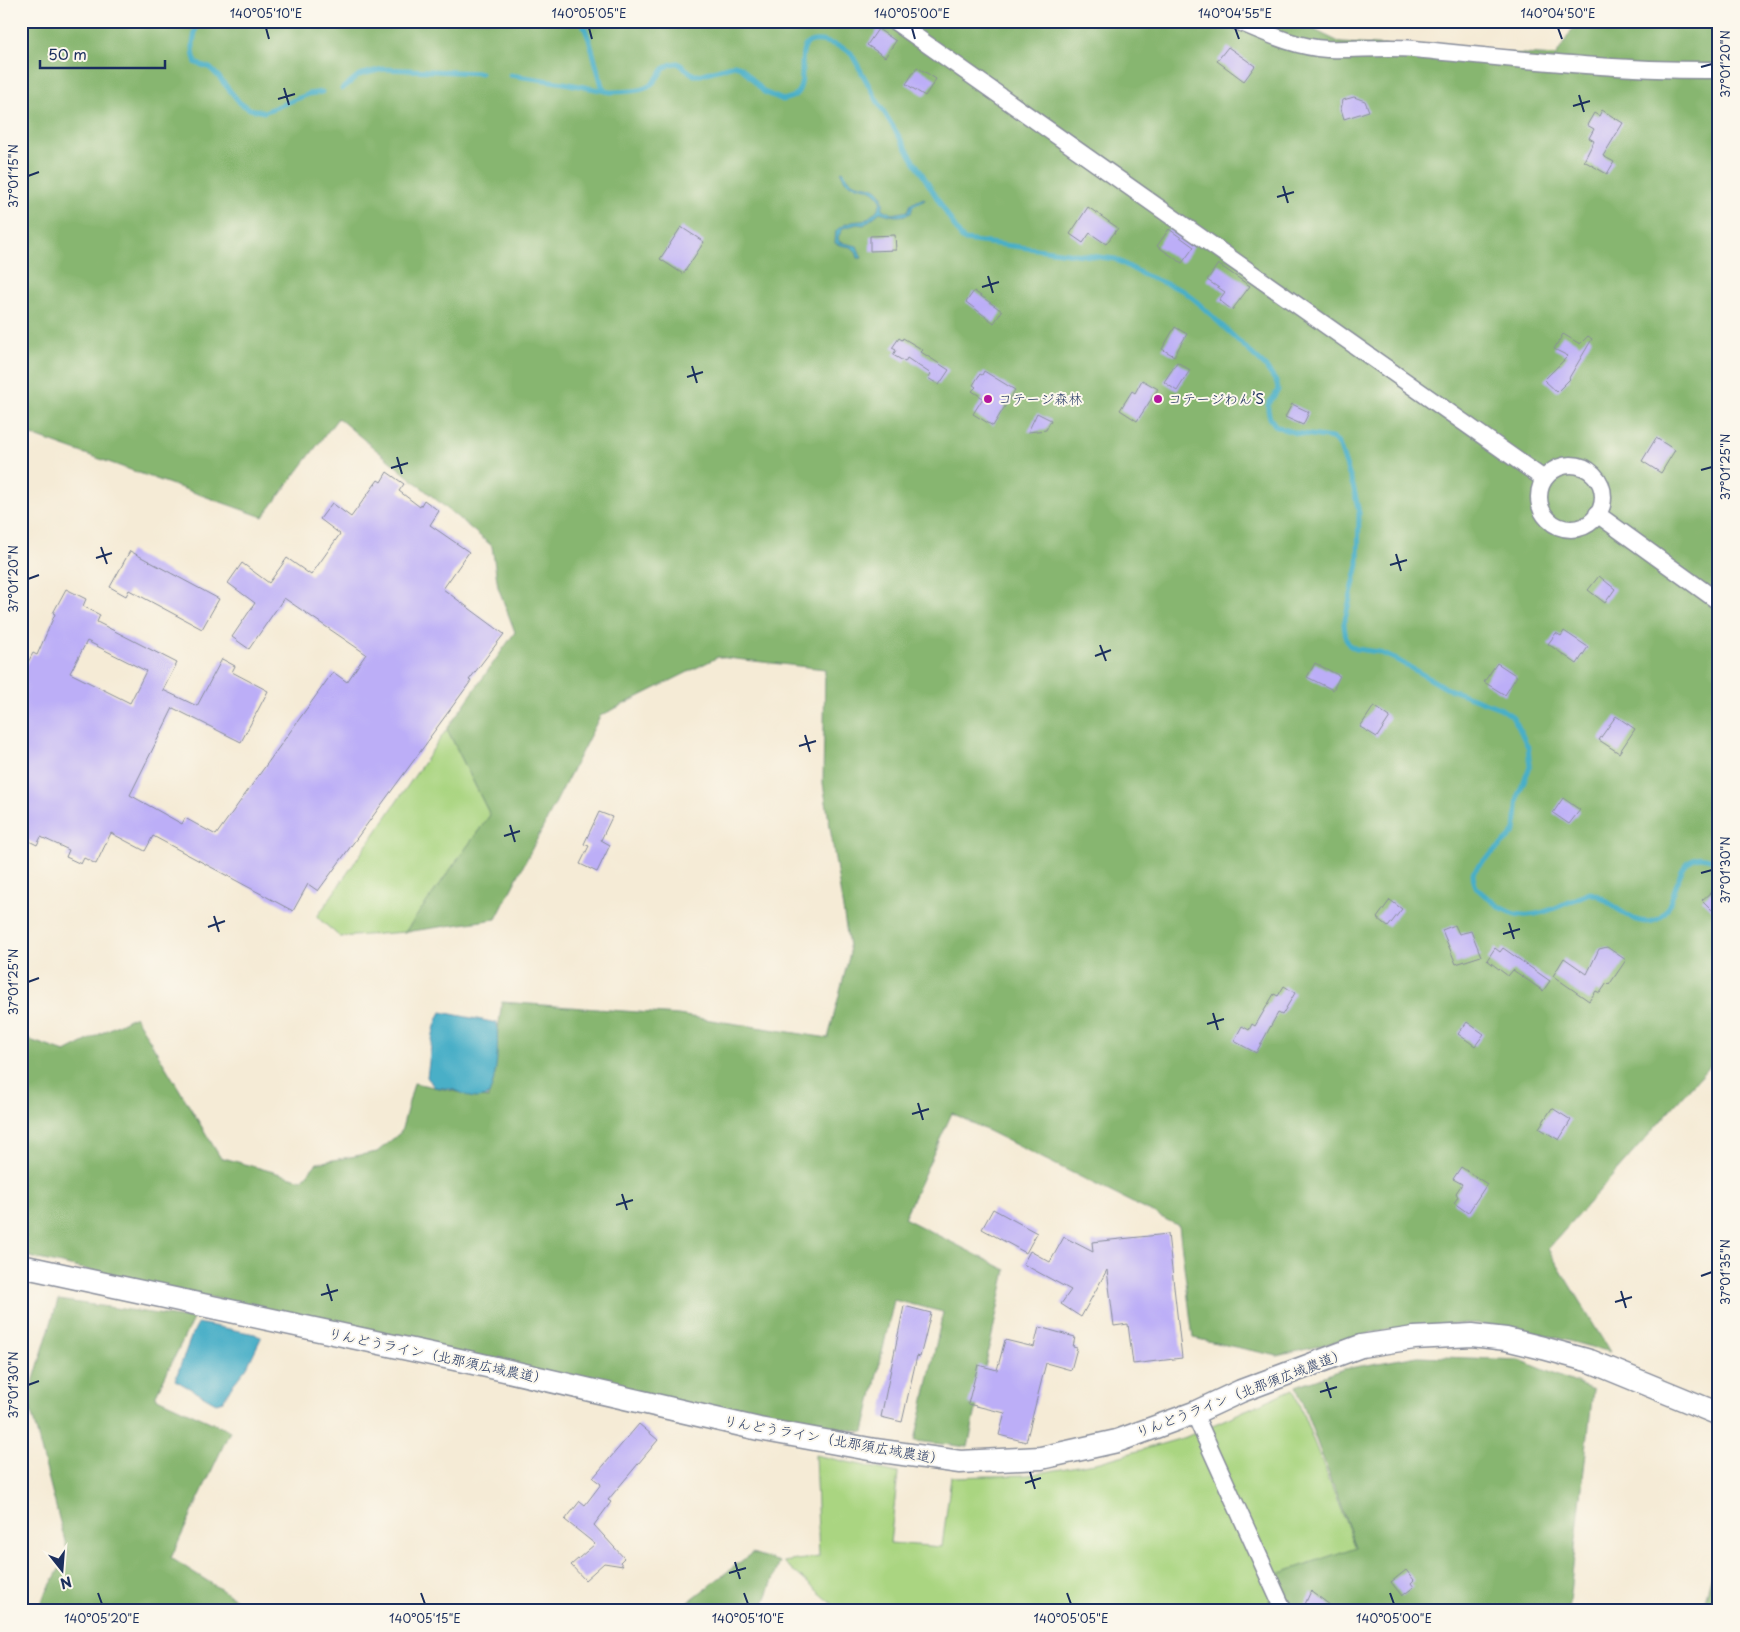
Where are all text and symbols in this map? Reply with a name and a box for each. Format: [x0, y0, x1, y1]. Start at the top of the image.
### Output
text: 140°05'10"E [230, 4, 302, 22]
text: 140°05'05"E [552, 4, 626, 22]
text: 140°05'00"E [874, 4, 950, 22]
text: 140°04'55"E [1198, 4, 1272, 22]
text: 140°04'50"E [1521, 4, 1596, 22]
text: 37°01'20"N [1716, 30, 1734, 98]
scale bar [40, 38, 165, 70]
text: 50 m [48, 42, 87, 65]
text: 37°01'15"N [4, 144, 22, 208]
place label: コテージ森林 [998, 388, 1082, 409]
place label: コテージわん’S [1168, 388, 1264, 409]
marker: コテージ森林 [982, 393, 994, 405]
marker: コテージわん’S [1152, 393, 1164, 405]
text: 37°01'25"N [1716, 434, 1734, 500]
text: 37°01'20"N [4, 545, 22, 613]
text: 37°01'30"N [1716, 836, 1734, 904]
text: 37°01'25"N [4, 949, 22, 1015]
text: 37°01'35"N [1716, 1239, 1734, 1305]
street label: りんどうライン（北那須広域農道） [326, 1322, 550, 1389]
street label: りんどうライン（北那須広域農道） [1133, 1343, 1349, 1442]
text: 37°01'30"N [4, 1351, 22, 1419]
street label: りんどうライン（北那須広域農道） [722, 1410, 946, 1469]
north arrow [38, 1544, 88, 1594]
text: N [58, 1571, 74, 1595]
text: 140°05'20"E [64, 1609, 140, 1627]
text: 140°05'15"E [389, 1609, 461, 1627]
text: 140°05'10"E [712, 1609, 784, 1627]
text: 140°05'05"E [1034, 1609, 1108, 1627]
text: 140°05'00"E [1356, 1609, 1432, 1627]

